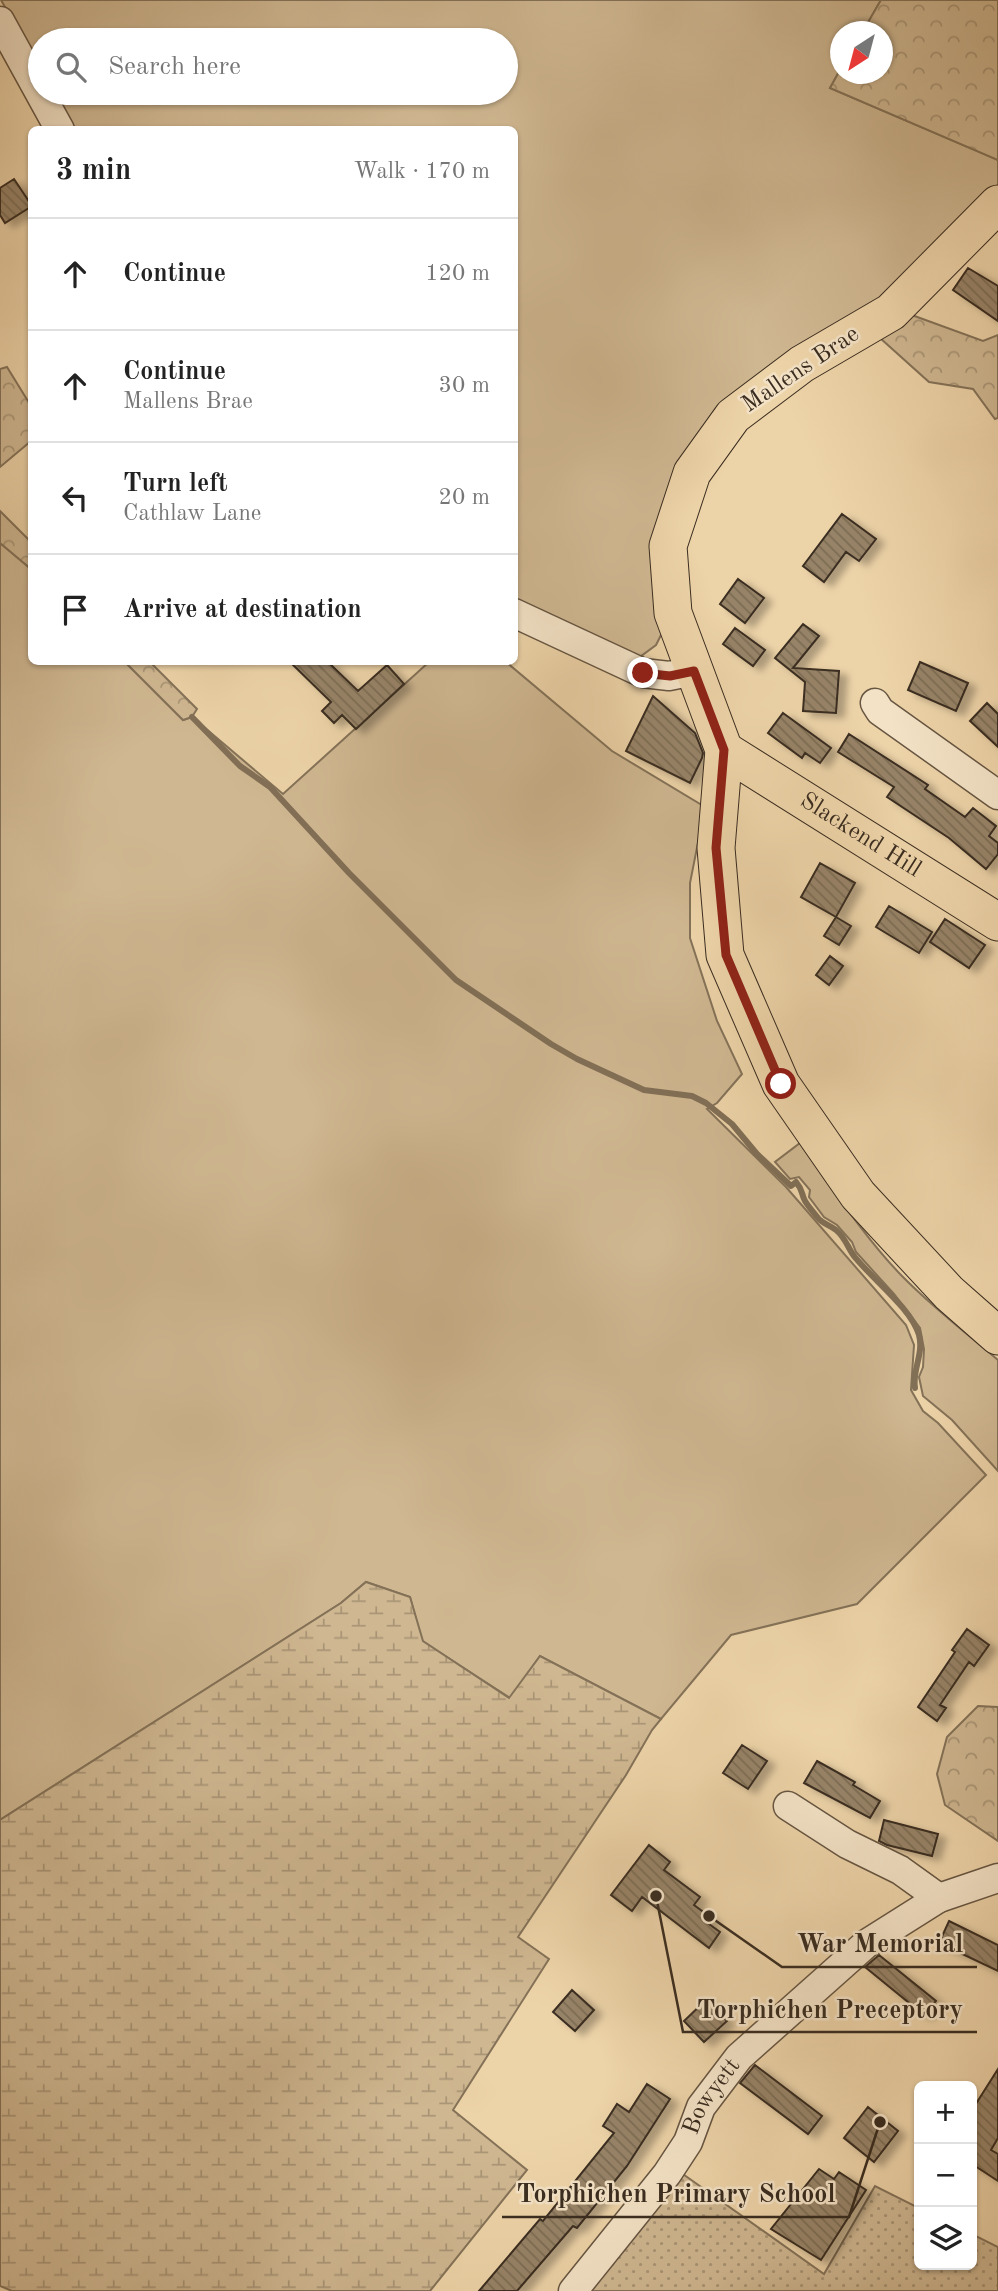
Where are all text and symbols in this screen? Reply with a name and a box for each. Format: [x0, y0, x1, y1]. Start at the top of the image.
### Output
north arrow [830, 21, 893, 84]
search box [28, 28, 518, 105]
icon: search [52, 48, 90, 86]
text: Search here [108, 54, 241, 80]
text: 3 min [56, 156, 131, 186]
text: Walk · 170 m [354, 160, 490, 183]
icon: ahead [56, 255, 94, 293]
text: Continue [123, 261, 226, 287]
text: 120 m [425, 262, 490, 285]
street label: Mallens Brae [738, 322, 864, 418]
text: Continue [123, 359, 226, 385]
icon: ahead [56, 367, 94, 405]
text: 30 m [439, 374, 490, 397]
text: Mallens Brae [123, 390, 253, 413]
text: Turn left [123, 471, 228, 497]
icon: left [56, 479, 94, 517]
text: 20 m [439, 486, 490, 509]
text: Cathlaw Lane [123, 502, 261, 525]
icon: arrive [56, 591, 94, 629]
text: Arrive at destination [123, 597, 362, 623]
route end [627, 657, 658, 688]
street label: Slackend Hill [796, 789, 925, 882]
route start [765, 1068, 796, 1099]
callout: War Memorial [782, 1920, 977, 1967]
text: War Memorial [797, 1932, 963, 1958]
callout: Torphichen Preceptory [683, 1985, 977, 2032]
text: Torphichen Preceptory [697, 1998, 963, 2024]
street label: Bowyett [680, 2054, 745, 2138]
map controls [914, 2081, 977, 2270]
button: + [914, 2081, 977, 2144]
button: − [914, 2144, 977, 2207]
callout: Torphichen Primary School [502, 2170, 849, 2217]
text: Torphichen Primary School [517, 2182, 835, 2208]
button: layers [914, 2207, 977, 2270]

